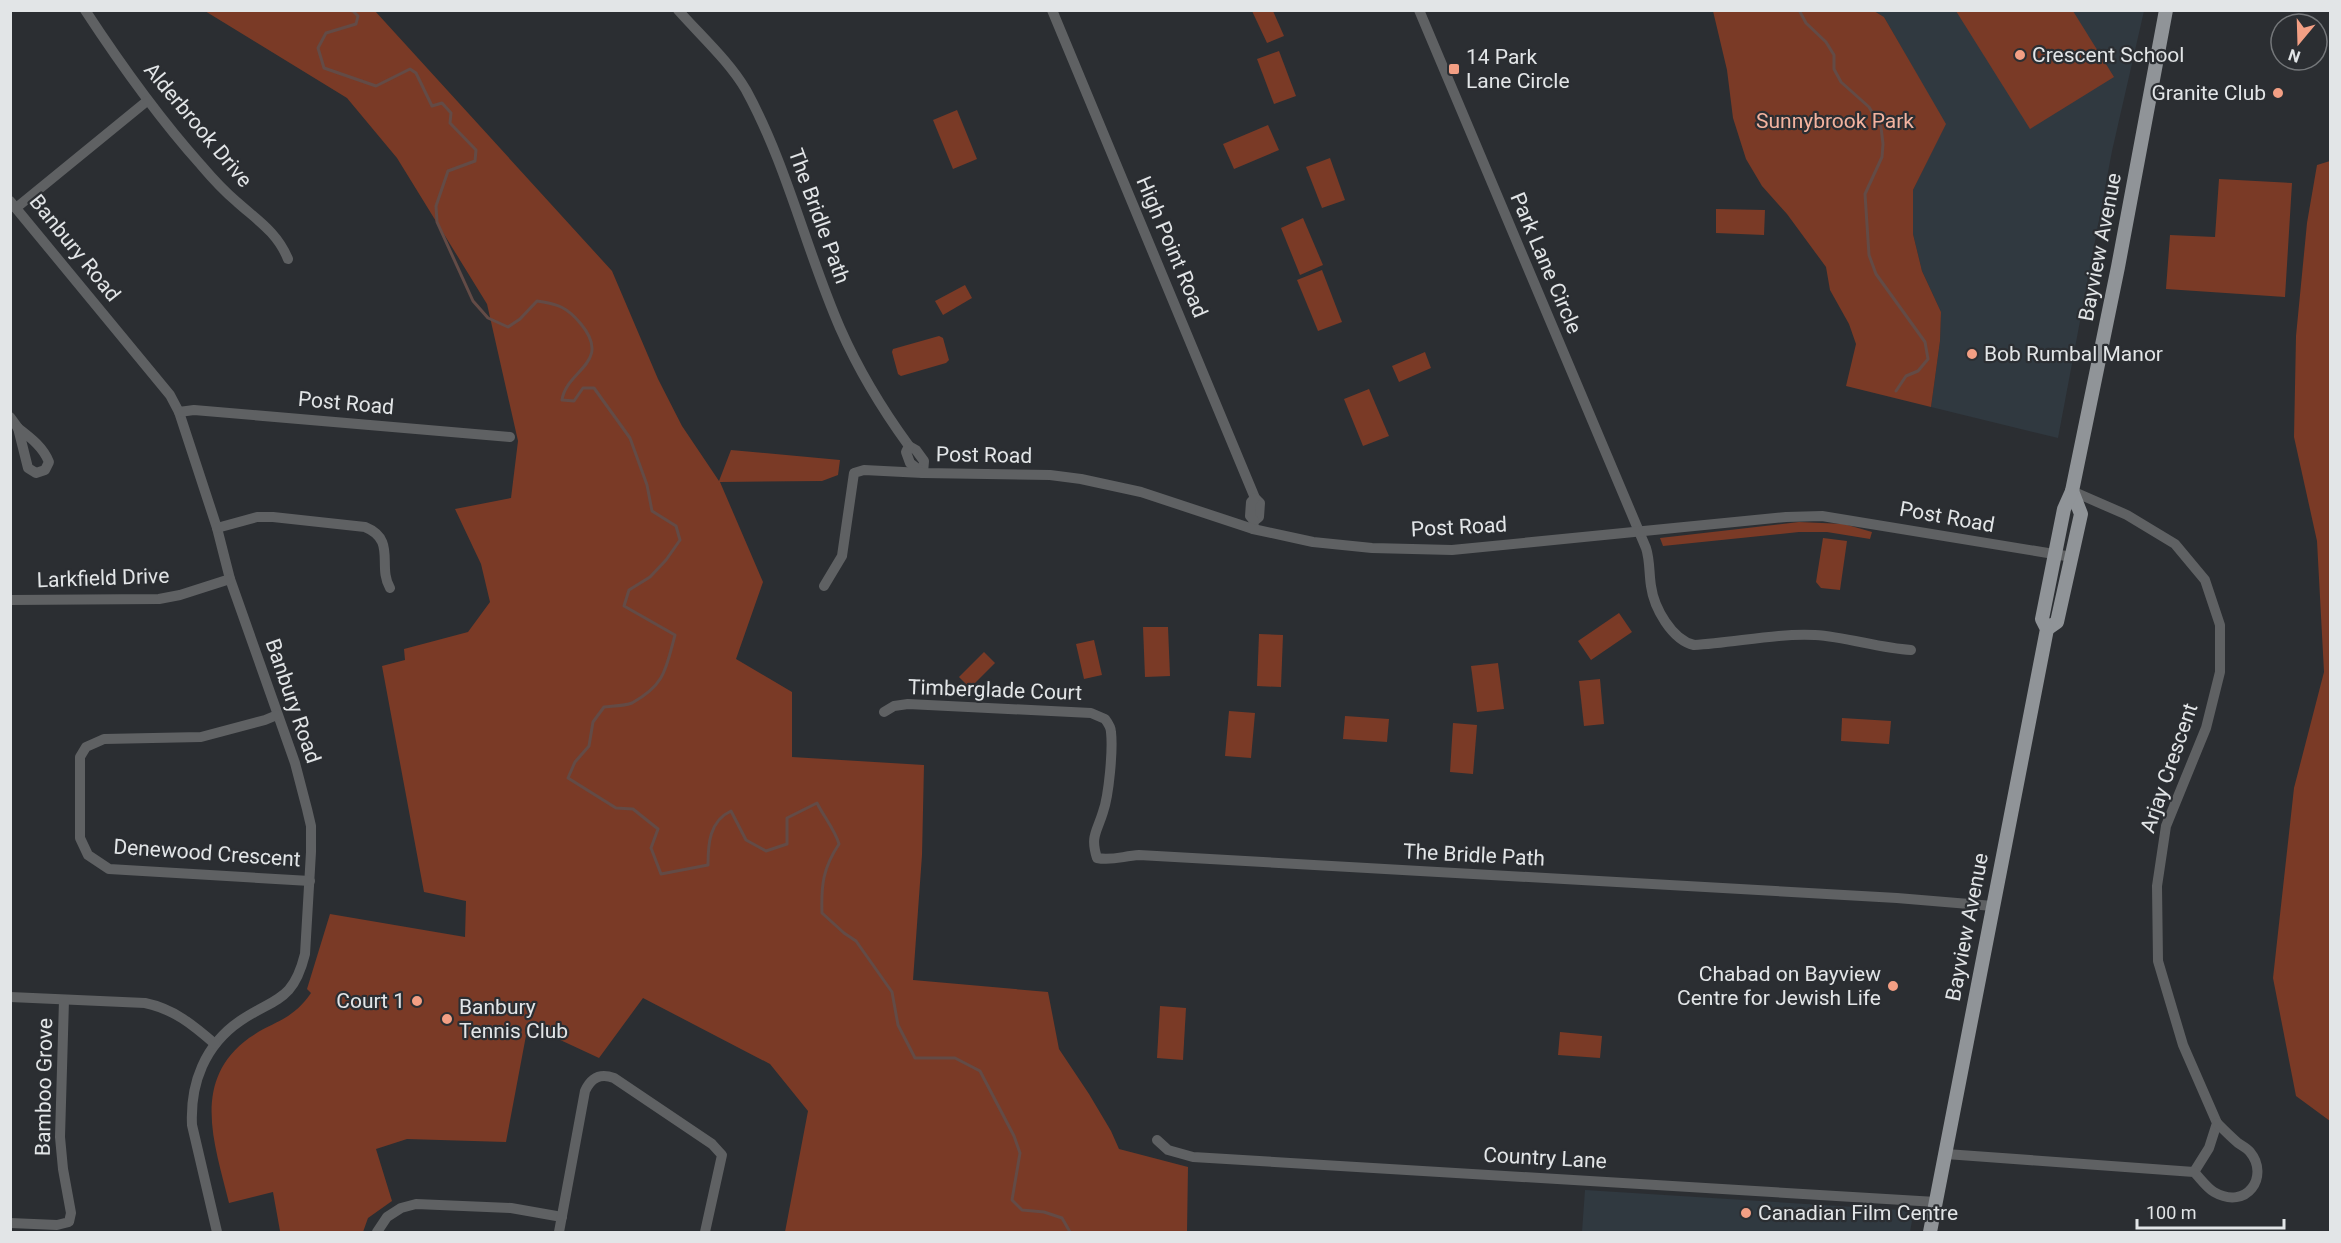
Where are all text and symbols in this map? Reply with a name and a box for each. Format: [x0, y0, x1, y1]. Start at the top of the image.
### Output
north arrow [2269, 12, 2329, 72]
place label: Crescent School [2032, 43, 2184, 67]
place label: 14 Park Lane Circle [1466, 45, 1570, 93]
text: N [2286, 45, 2303, 67]
marker: Crescent School [2013, 48, 2027, 62]
street label: Alderbrook Drive [139, 58, 257, 192]
marker: 14 Park Lane Circle [1447, 62, 1461, 76]
place label: Granite Club [2152, 81, 2266, 105]
marker: Granite Club [2271, 86, 2285, 100]
park label: Sunnybrook Park [1756, 109, 1914, 133]
street label: The Bridle Path [783, 145, 855, 287]
street label: Bayview Avenue [2074, 171, 2126, 323]
street label: High Point Road [1132, 173, 1212, 321]
street label: Park Lane Circle [1505, 189, 1587, 337]
street label: Banbury Road [25, 190, 125, 306]
place label: Bob Rumbal Manor [1984, 342, 2163, 366]
marker: Bob Rumbal Manor [1965, 347, 1979, 361]
street label: Post Road [297, 387, 395, 419]
street label: Post Road [936, 442, 1032, 468]
street label: Post Road [1898, 497, 1996, 537]
street label: Post Road [1410, 512, 1508, 542]
street label: Larkfield Drive [36, 564, 170, 592]
street label: Banbury Road [260, 636, 326, 766]
street label: Timberglade Court [908, 675, 1083, 705]
street label: Arjay Crescent [2136, 700, 2202, 836]
street label: Denewood Crescent [113, 834, 302, 872]
street label: The Bridle Path [1402, 839, 1546, 871]
street label: Bayview Avenue [1941, 851, 1993, 1003]
place label: Chabad on Bayview Centre for Jewish Life [1677, 962, 1881, 1010]
marker: Chabad on Bayview Centre for Jewish Life [1886, 979, 1900, 993]
place label: Court 1 [336, 989, 405, 1013]
marker: Court 1 [410, 994, 424, 1008]
place label: Banbury Tennis Club [459, 995, 568, 1043]
marker: Banbury Tennis Club [440, 1012, 454, 1026]
street label: Bamboo Grove [31, 1018, 57, 1156]
street label: Country Lane [1483, 1143, 1607, 1173]
scale bar [2137, 1192, 2284, 1230]
place label: Canadian Film Centre [1758, 1201, 1958, 1225]
text: 100 m [2146, 1202, 2197, 1223]
marker: Canadian Film Centre [1739, 1206, 1753, 1220]

